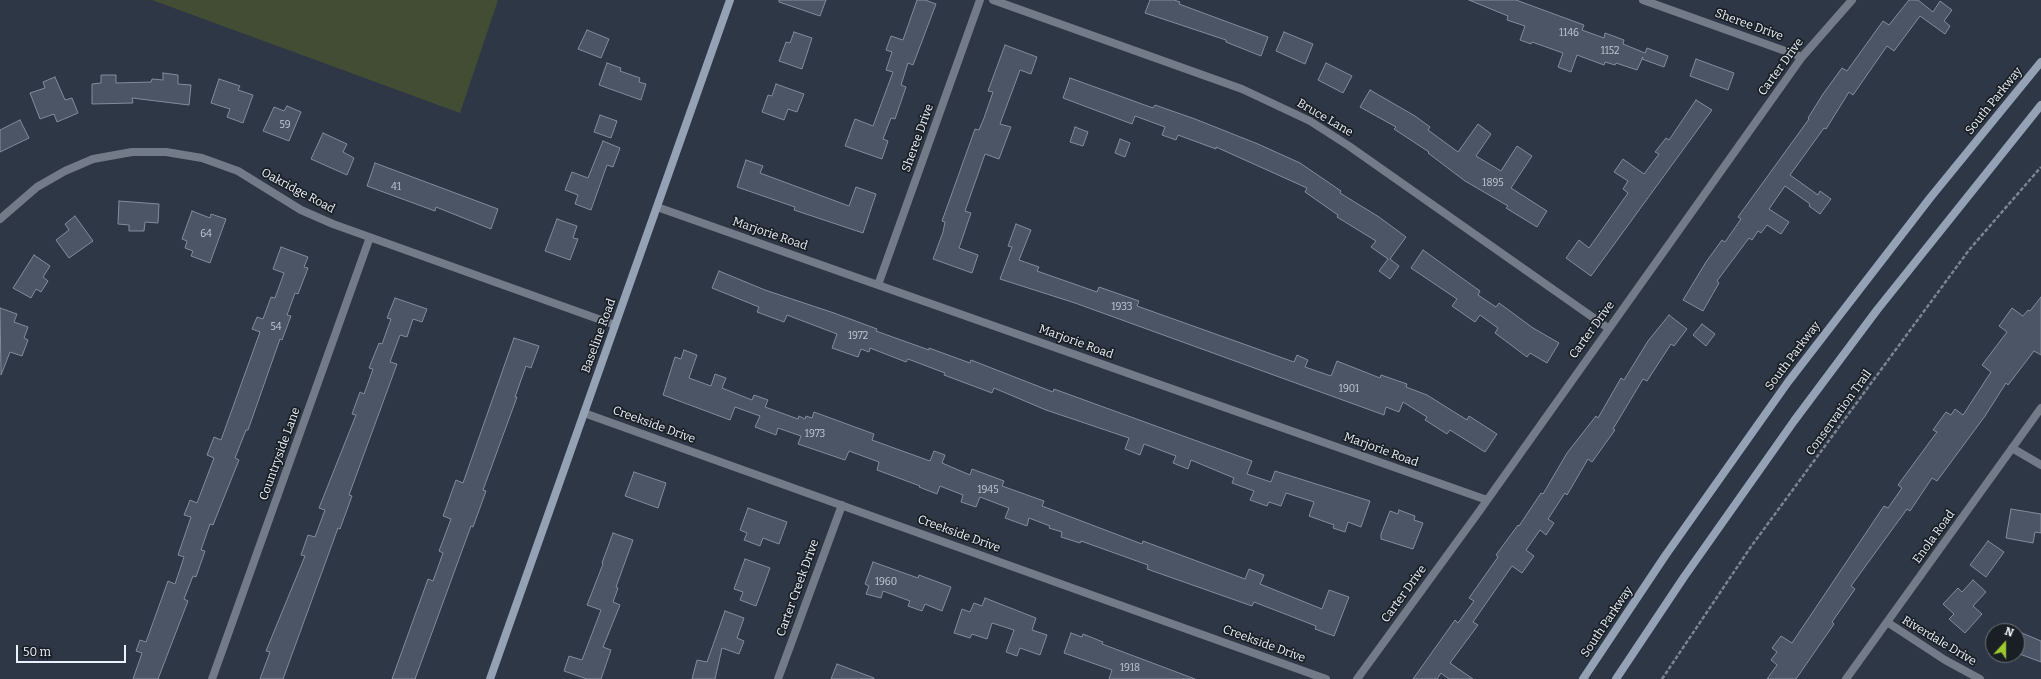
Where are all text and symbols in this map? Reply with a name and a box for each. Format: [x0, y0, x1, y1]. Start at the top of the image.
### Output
street label: Sheree Drive [1713, 6, 1785, 44]
house number: 1146 [1559, 27, 1579, 39]
street label: Carter Drive [1755, 36, 1807, 98]
house number: 1152 [1601, 45, 1619, 57]
street label: South Parkway [1962, 64, 2026, 138]
street label: Bruce Lane [1294, 96, 1356, 140]
street label: Sheree Drive [899, 102, 937, 174]
house number: 59 [279, 119, 291, 131]
street label: Oakridge Road [259, 166, 337, 216]
house number: 1895 [1482, 177, 1504, 189]
house number: 41 [391, 181, 401, 193]
street label: Marjorie Road [731, 214, 809, 254]
house number: 64 [200, 228, 212, 240]
street label: Baseline Road [579, 297, 619, 375]
street label: Carter Drive [1566, 299, 1618, 361]
house number: 1933 [1112, 301, 1132, 313]
street label: South Parkway [1762, 319, 1824, 393]
house number: 54 [270, 321, 282, 333]
street label: Marjorie Road [1037, 322, 1115, 362]
house number: 1972 [848, 330, 868, 342]
street label: Conservation Trail [1803, 367, 1875, 459]
house number: 1901 [1339, 383, 1359, 395]
street label: Creekside Drive [611, 403, 697, 447]
street label: Countryside Lane [257, 406, 303, 502]
house number: 1973 [805, 428, 825, 440]
street label: Marjorie Road [1342, 430, 1420, 470]
house number: 1945 [977, 484, 999, 496]
street label: Enola Road [1910, 508, 1958, 566]
street label: Creekside Drive [916, 512, 1002, 556]
street label: Carter Creek Drive [774, 538, 822, 638]
street label: Carter Drive [1378, 563, 1430, 625]
house number: 1960 [875, 576, 897, 588]
street label: South Parkway [1578, 584, 1636, 660]
street label: Riverdale Drive [1899, 613, 1979, 669]
street label: Creekside Drive [1221, 622, 1307, 666]
north arrow [1985, 623, 2025, 663]
text: N [2003, 625, 2015, 640]
scale bar [18, 637, 128, 663]
text: 50 m [23, 645, 51, 659]
house number: 1918 [1120, 662, 1140, 674]

